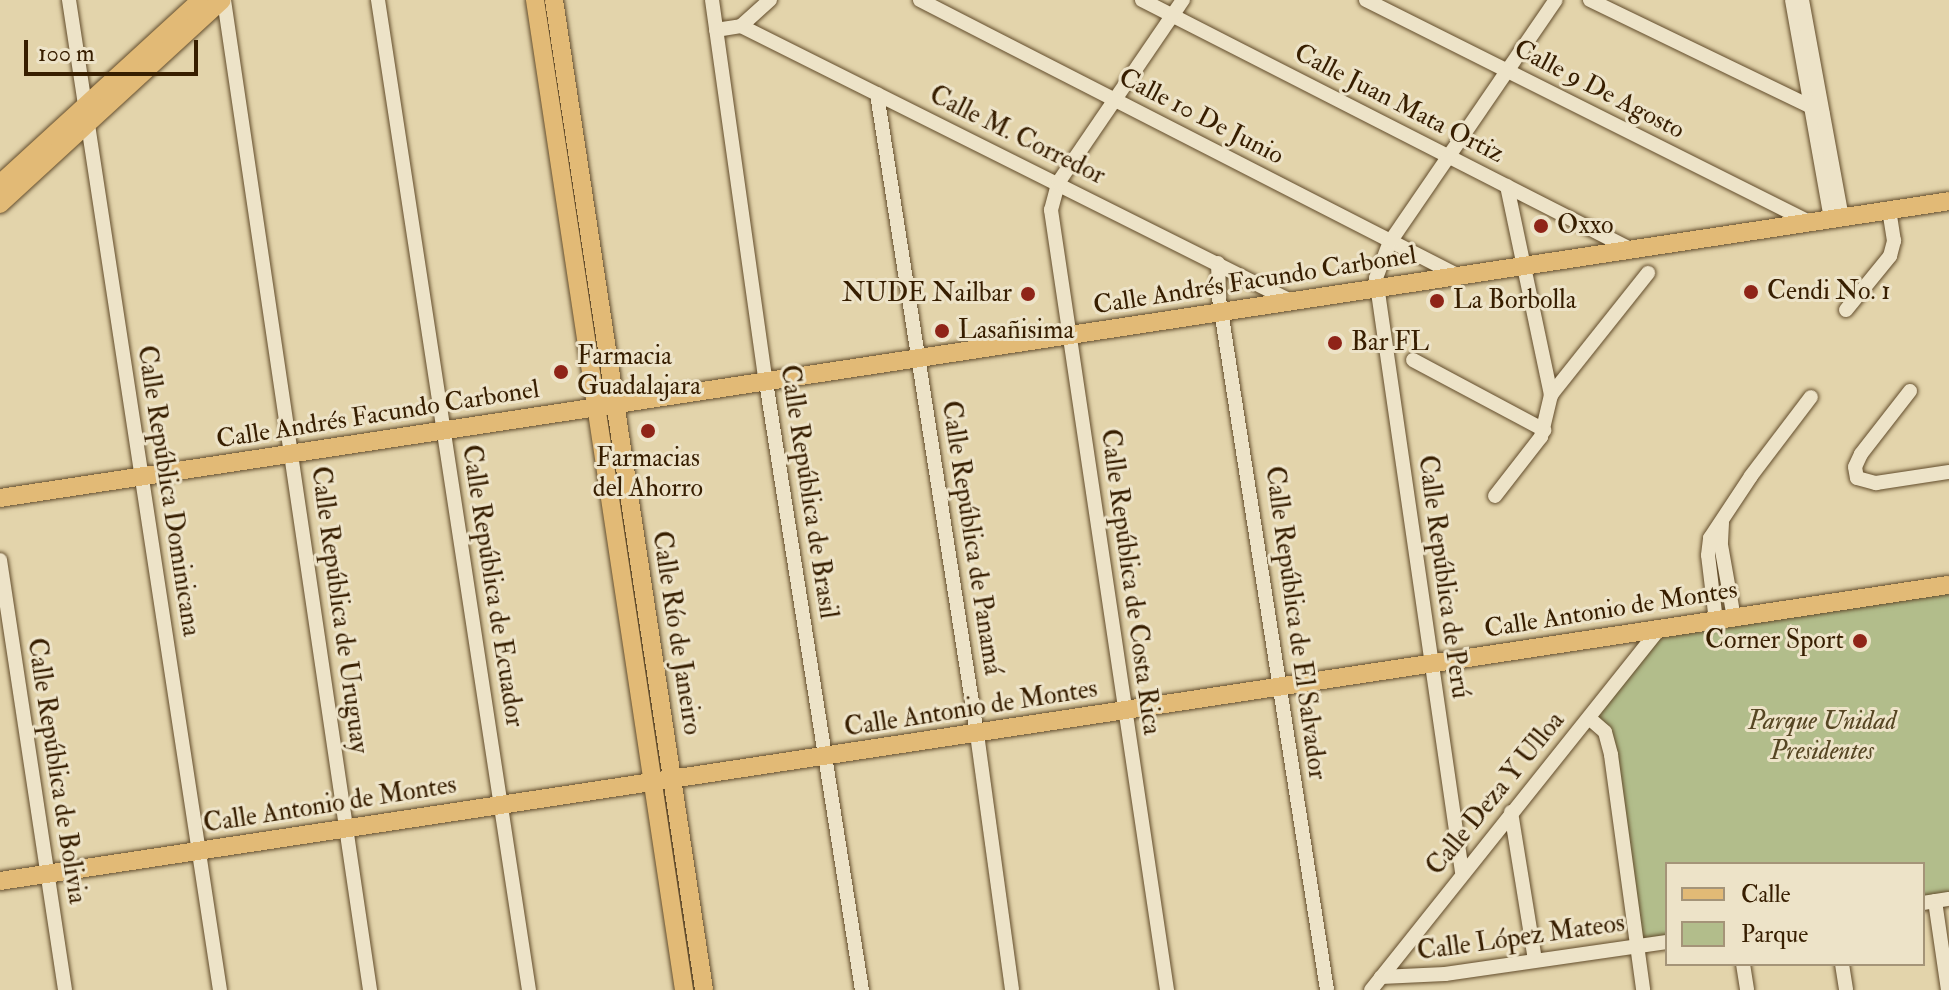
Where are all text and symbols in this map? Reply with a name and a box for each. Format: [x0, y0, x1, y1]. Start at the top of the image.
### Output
scale bar [28, 24, 202, 74]
street label: Calle 9 De Agosto [1509, 34, 1689, 146]
text: 100 m [38, 38, 95, 69]
street label: Calle Juan Mata Ortiz [1289, 38, 1509, 170]
street label: Calle 10 De Junio [1113, 62, 1289, 172]
street label: Calle M. Corredor [924, 80, 1110, 192]
place label: Oxxo [1557, 210, 1614, 242]
marker: Oxxo [1532, 217, 1550, 235]
street label: Calle Andrés Facundo Carbonel [1091, 240, 1419, 322]
place label: Cendi No. 1 [1767, 276, 1890, 308]
place label: NUDE Nailbar [842, 278, 1012, 310]
marker: Cendi No. 1 [1742, 283, 1760, 301]
marker: NUDE Nailbar [1019, 285, 1037, 303]
place label: La Borbolla [1453, 285, 1576, 317]
marker: La Borbolla [1428, 292, 1446, 310]
place label: Lasañisima [958, 315, 1074, 347]
marker: Lasañisima [933, 322, 951, 340]
place label: Bar FL [1351, 327, 1429, 359]
marker: Bar FL [1326, 334, 1344, 352]
place label: Farmacia Guadalajara [577, 341, 701, 402]
street label: Calle República Dominicana [130, 343, 206, 639]
marker: Farmacia Guadalajara [552, 363, 570, 381]
street label: Calle República de Brasil [773, 363, 843, 621]
street label: Calle Andrés Facundo Carbonel [214, 374, 542, 456]
street label: Calle República de Panamá [934, 399, 1008, 677]
marker: Farmacias del Ahorro [639, 422, 657, 440]
street label: Calle República de Costa Rica [1093, 427, 1167, 737]
street label: Calle República de Ecuador [454, 443, 530, 729]
place label: Farmacias del Ahorro [593, 443, 703, 504]
street label: Calle República de Perú [1410, 453, 1476, 701]
street label: Calle República de El Salvador [1258, 464, 1332, 782]
street label: Calle República de Uruguay [303, 465, 375, 755]
street label: Calle Río de Janeiro [645, 529, 707, 737]
street label: Calle Antonio de Montes [1482, 575, 1740, 645]
place label: Corner Sport [1705, 625, 1844, 657]
marker: Corner Sport [1851, 632, 1869, 650]
street label: Calle República de Bolivia [20, 636, 92, 906]
street label: Calle Antonio de Montes [842, 674, 1100, 744]
street label: Calle Deza Y Ulloa [1420, 706, 1572, 882]
park label: Parque Unidad Presidentes [1748, 706, 1896, 768]
street label: Calle Antonio de Montes [201, 770, 459, 840]
legend [1665, 862, 1925, 966]
text: Calle [1741, 879, 1791, 910]
street label: Calle López Mateos [1415, 908, 1627, 968]
text: Parque [1741, 919, 1808, 950]

